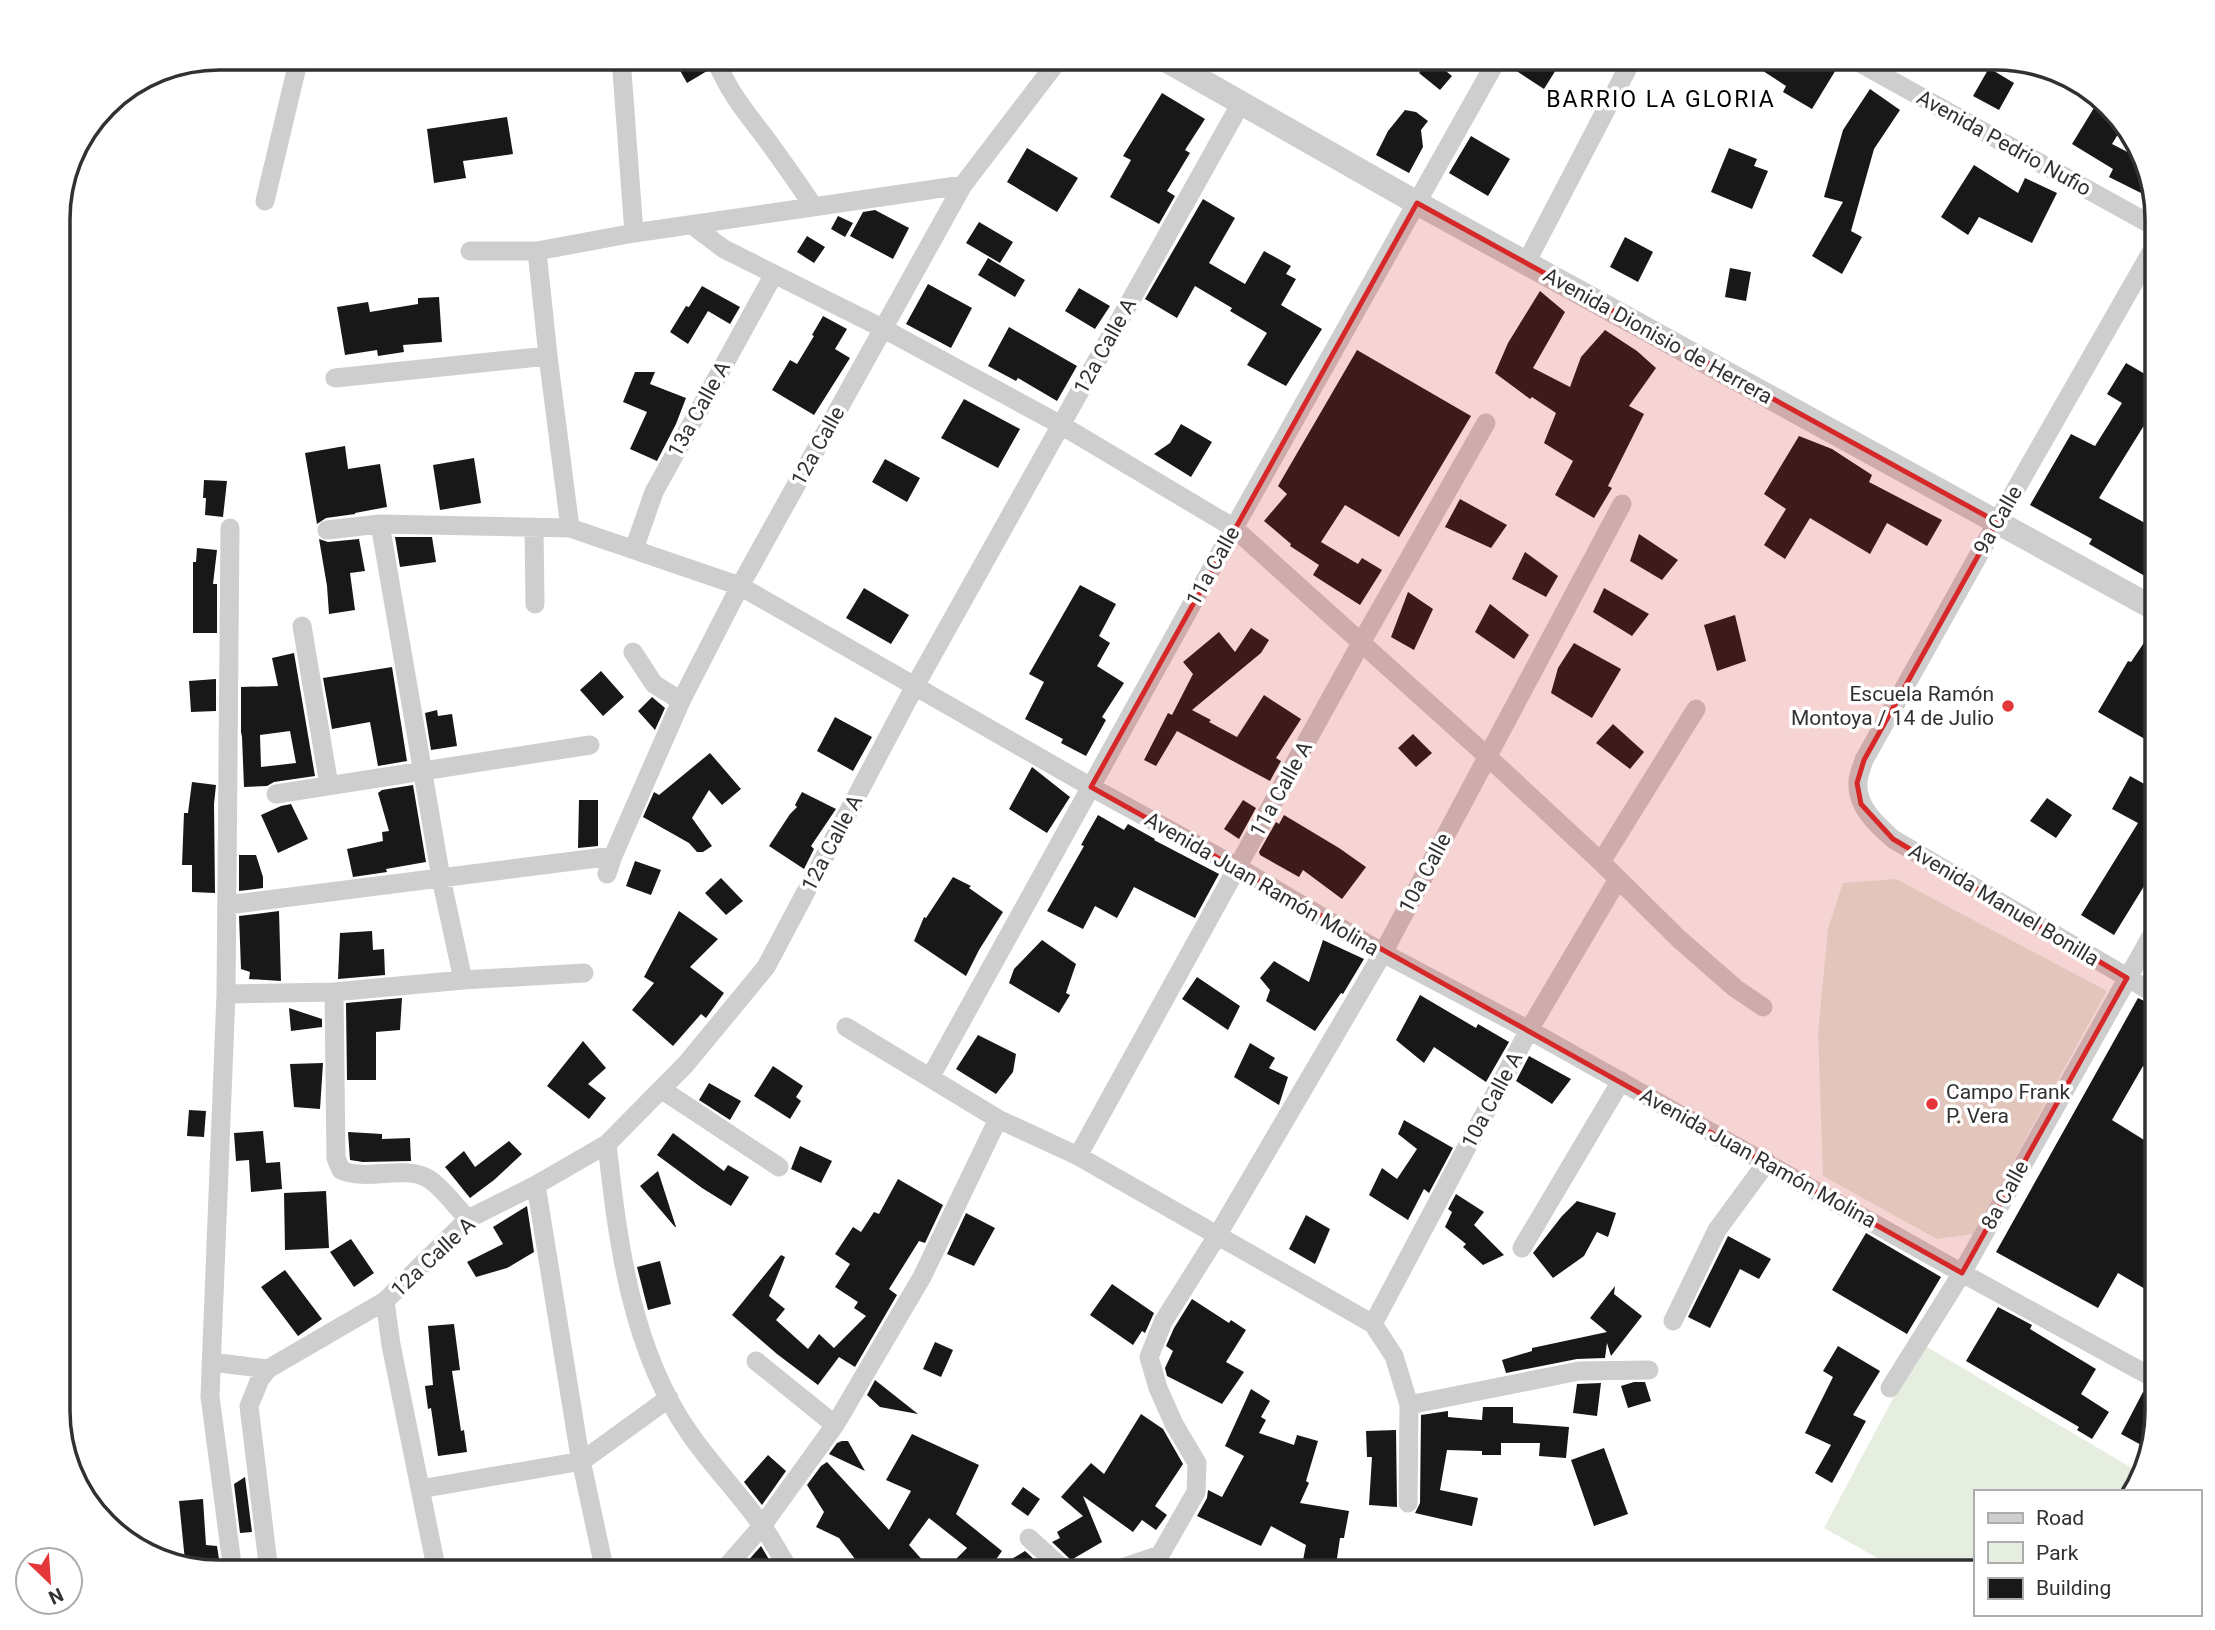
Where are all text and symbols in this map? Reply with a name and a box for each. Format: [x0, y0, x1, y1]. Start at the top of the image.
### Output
street label: Avenida Pedrio Nufio [1913, 85, 2095, 201]
district label: BARRIO LA GLORIA [1546, 86, 1776, 113]
street label: Avenida Dionisio de Herrera [1539, 263, 1777, 409]
street label: 12a Calle A [1069, 294, 1141, 398]
street label: 13a Calle A [663, 357, 735, 461]
street label: 12a Calle [786, 402, 850, 490]
street label: 9a Calle [1969, 482, 2027, 558]
street label: 11a Calle [1181, 522, 1245, 610]
place label: Escuela Ramón Montoya / 14 de Julio [1791, 682, 1994, 730]
marker: Escuela Ramón Montoya / 14 de Julio [2000, 698, 2016, 714]
street label: 11a Calle A [1245, 737, 1317, 841]
street label: 12a Calle A [797, 790, 868, 895]
street label: Avenida Juan Ramón Molina [1141, 807, 1383, 961]
street label: 10a Calle [1394, 829, 1456, 917]
street label: Avenida Manuel Bonilla [1905, 839, 2103, 971]
street label: 10a Calle A [1457, 1047, 1528, 1152]
place label: Campo Frank P. Vera [1946, 1080, 2071, 1128]
street label: Avenida Juan Ramón Molina [1636, 1083, 1880, 1233]
marker: Campo Frank P. Vera [1924, 1096, 1940, 1112]
street label: 8a Calle [1976, 1156, 2034, 1234]
street label: 12a Calle A [386, 1212, 480, 1302]
legend [1974, 1490, 2201, 1616]
text: Road [2036, 1506, 2084, 1530]
text: Park [2036, 1541, 2079, 1565]
north arrow [14, 1546, 84, 1616]
text: Building [2036, 1576, 2111, 1600]
text: N [45, 1583, 67, 1609]

